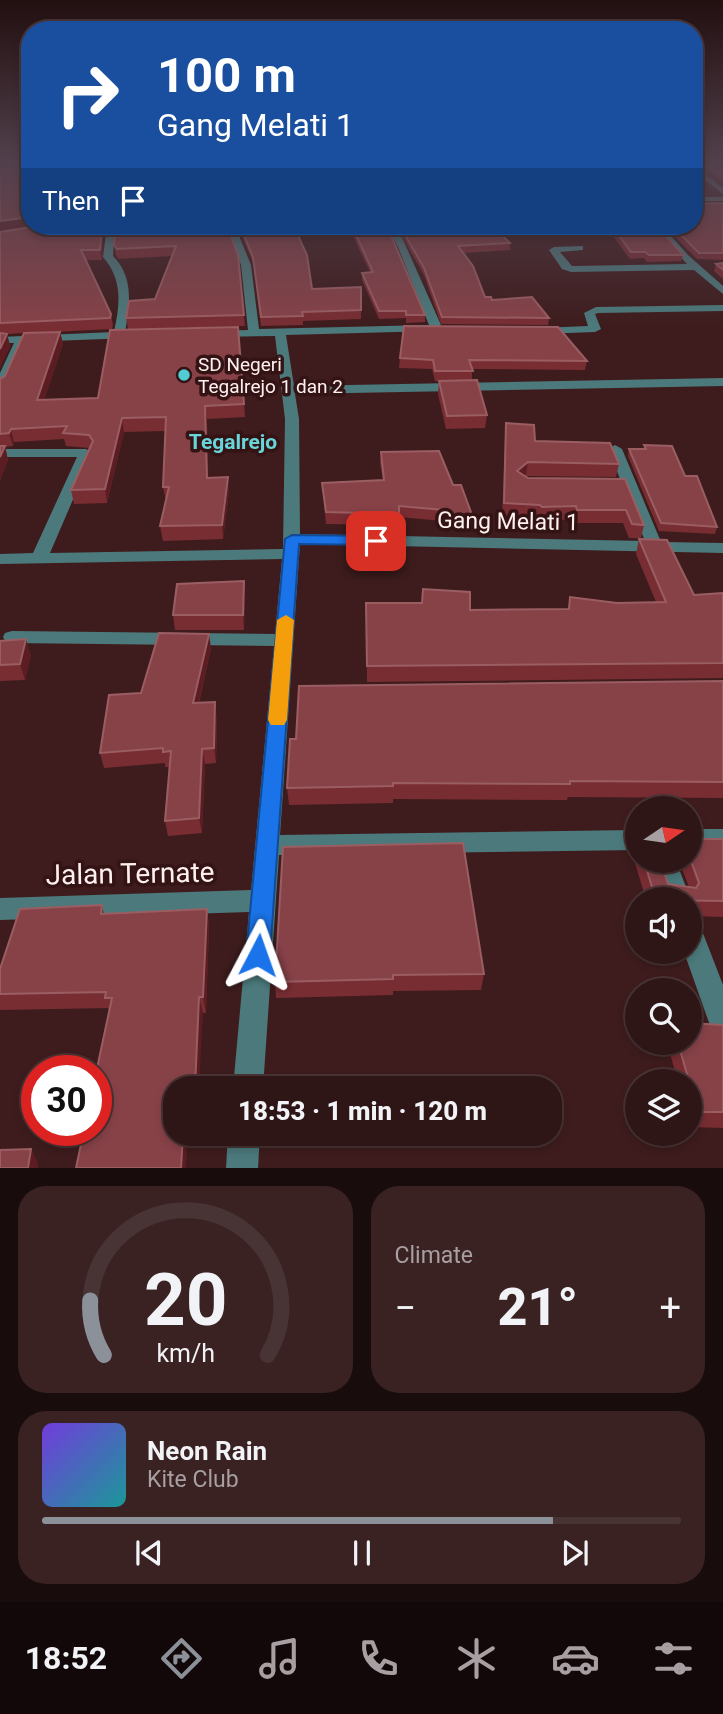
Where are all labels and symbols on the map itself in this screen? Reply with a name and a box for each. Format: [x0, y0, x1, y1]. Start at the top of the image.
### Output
place label: SD Negeri Tegalrejo 1 dan 2 [198, 353, 343, 398]
marker: SD Negeri Tegalrejo 1 dan 2 [176, 367, 192, 383]
district label: Tegalrejo [189, 430, 277, 454]
street label: Gang Melati 1 [437, 507, 579, 536]
pin [346, 511, 406, 571]
north arrow [625, 796, 702, 873]
street label: Jalan Ternate [45, 856, 215, 891]
position arrow [221, 918, 295, 992]
speed limit sign: 30 [21, 1055, 112, 1146]

